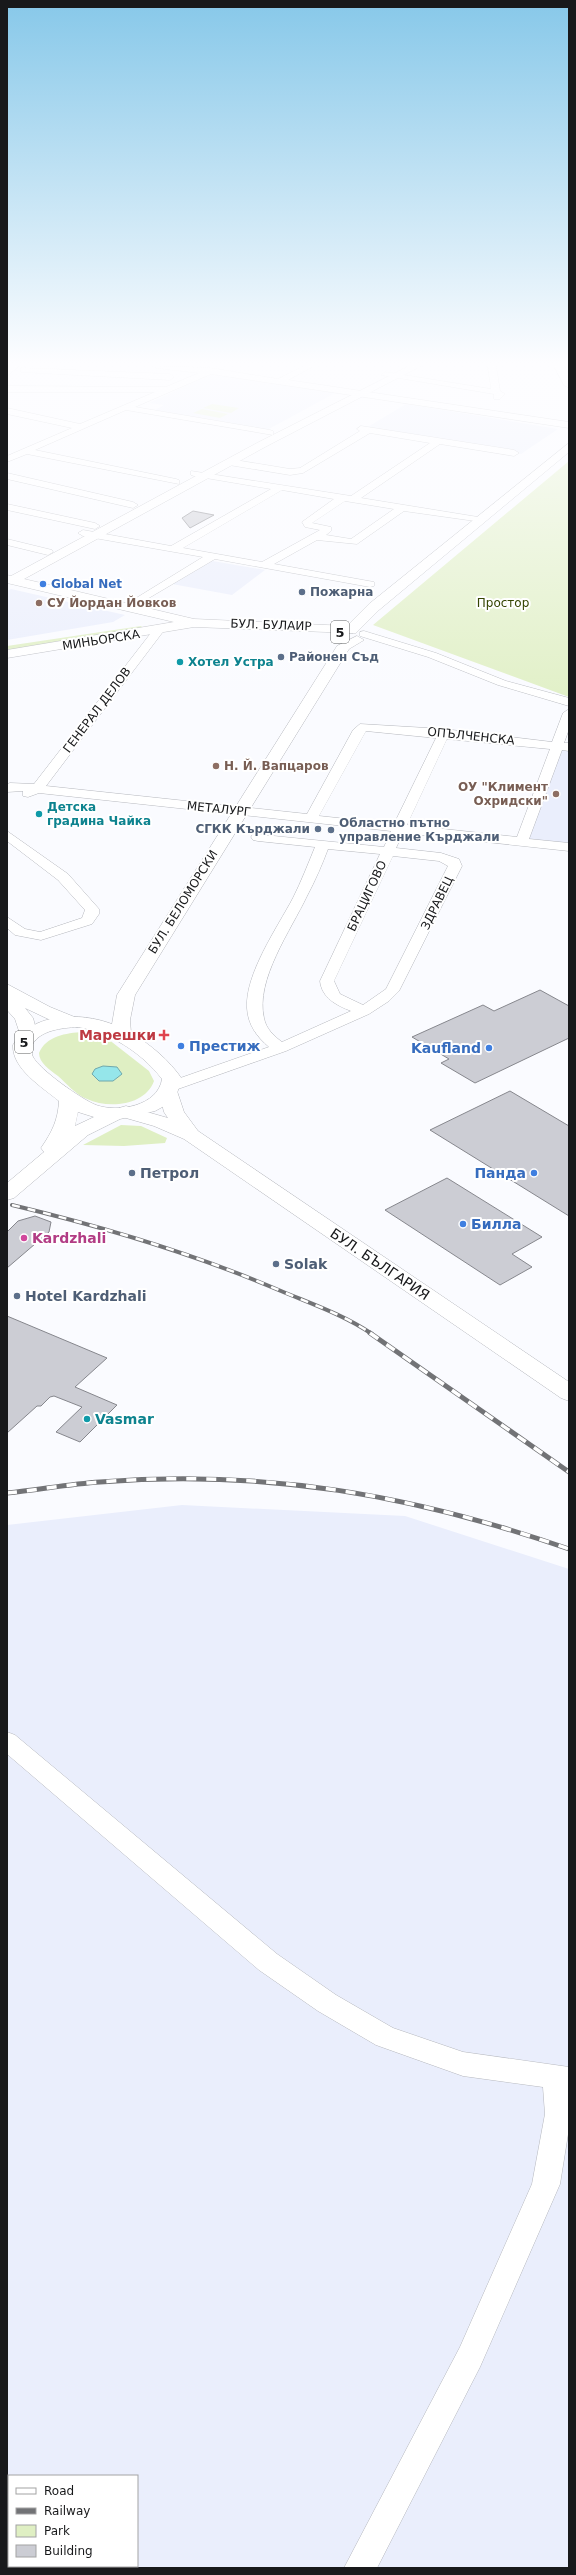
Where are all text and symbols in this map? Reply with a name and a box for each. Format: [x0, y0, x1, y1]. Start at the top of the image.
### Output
place label: Global Net [51, 577, 122, 591]
marker: Global Net [38, 579, 48, 589]
place label: Пожарна [310, 585, 373, 599]
marker: Пожарна [297, 587, 307, 597]
place label: СУ Йордан Йовков [47, 595, 177, 610]
park label: Простор [477, 596, 529, 610]
marker: СУ Йордан Йовков [34, 598, 44, 608]
street label: БУЛ. БУЛАИР [230, 617, 312, 633]
road number: 5 [331, 621, 349, 643]
street label: МИНЬОРСКА [61, 627, 142, 653]
place label: Районен Съд [289, 650, 379, 664]
marker: Районен Съд [276, 652, 286, 662]
place label: Хотел Устра [188, 655, 274, 669]
marker: Хотел Устра [175, 657, 185, 667]
street label: ГЕНЕРАЛ ДЕЛОВ [60, 664, 134, 756]
street label: ОПЪЛЧЕНСКА [427, 724, 516, 748]
place label: Н. Й. Вапцаров [224, 758, 329, 773]
marker: Н. Й. Вапцаров [211, 761, 221, 771]
place label: ОУ "Климент Охридски" [458, 780, 548, 808]
marker: ОУ "Климент Охридски" [551, 789, 561, 799]
street label: МЕТАЛУРГ [186, 799, 252, 819]
place label: Детска градина Чайка [47, 800, 151, 828]
marker: Детска градина Чайка [34, 809, 44, 819]
place label: Областно пътно управление Кърджали [339, 816, 500, 844]
place label: СГКК Кърджали [195, 822, 310, 836]
marker: СГКК Кърджали [313, 824, 323, 834]
marker: Областно пътно управление Кърджали [326, 825, 336, 835]
street label: БУЛ. БЕЛОМОРСКИ [145, 848, 221, 956]
street label: БРАЦИГОВО [345, 858, 389, 934]
street label: ЗДРАВЕЦ [418, 874, 456, 932]
place label: Марешки [79, 1027, 156, 1043]
marker: Марешки [159, 1030, 169, 1040]
road number: 5 [15, 1031, 33, 1053]
place label: Престиж [189, 1038, 260, 1054]
place label: Kaufland [411, 1040, 481, 1056]
marker: Престиж [176, 1041, 186, 1051]
marker: Kaufland [484, 1043, 494, 1053]
place label: Петрол [140, 1165, 199, 1181]
place label: Панда [474, 1165, 526, 1181]
marker: Петрол [127, 1168, 137, 1178]
marker: Панда [529, 1168, 539, 1178]
place label: Билла [471, 1216, 521, 1232]
marker: Билла [458, 1219, 468, 1229]
street label: БУЛ. БЪЛГАРИЯ [327, 1225, 433, 1303]
place label: Kardzhali [32, 1230, 106, 1246]
marker: Kardzhali [19, 1233, 29, 1243]
place label: Solak [284, 1256, 328, 1272]
marker: Solak [271, 1259, 281, 1269]
place label: Hotel Kardzhali [25, 1288, 147, 1304]
marker: Hotel Kardzhali [12, 1291, 22, 1301]
place label: Vasmar [95, 1411, 154, 1427]
marker: Vasmar [82, 1414, 92, 1424]
legend [8, 2475, 138, 2567]
text: Road [44, 2484, 74, 2498]
text: Railway [44, 2504, 90, 2518]
text: Park [44, 2524, 70, 2538]
text: Building [44, 2544, 93, 2558]

